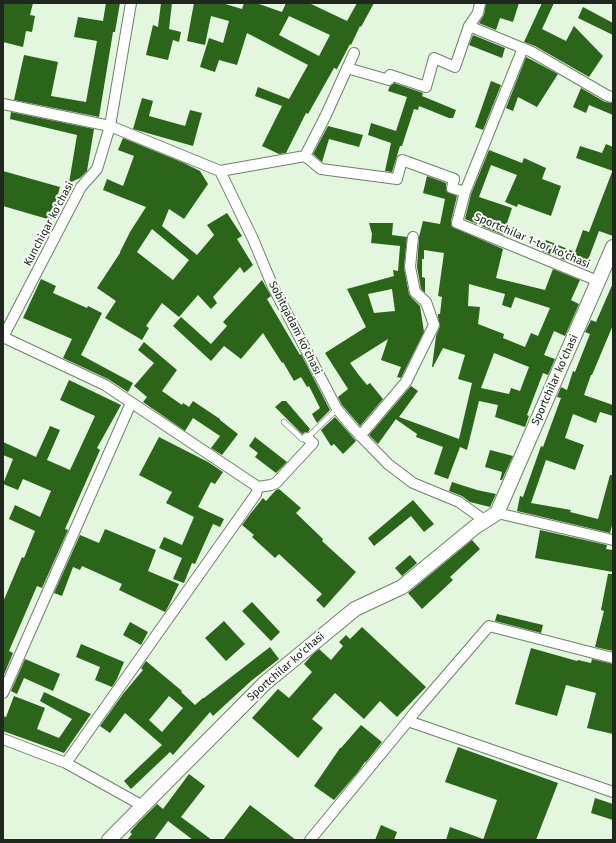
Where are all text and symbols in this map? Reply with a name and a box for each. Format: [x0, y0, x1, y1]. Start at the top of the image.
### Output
street label: Kunchiqar ko'chasi [21, 180, 77, 268]
street label: Sportchilar 1-tor ko‘chasi [472, 211, 592, 271]
street label: Sobitqadam ko'chasi [266, 279, 324, 377]
street label: Sportchilar ko‘chasi [529, 332, 581, 428]
street label: Sportchilar ko‘chasi [245, 630, 327, 704]

